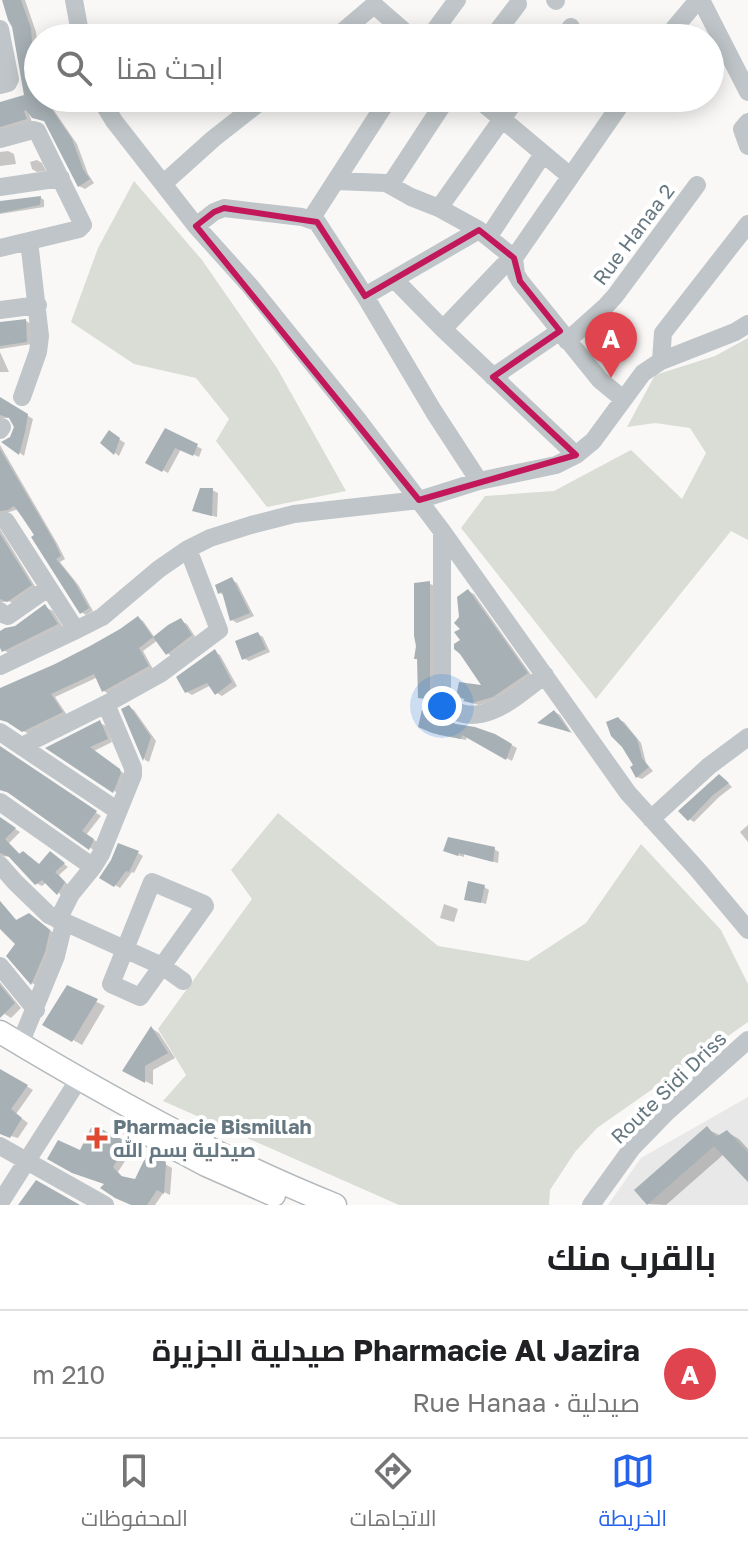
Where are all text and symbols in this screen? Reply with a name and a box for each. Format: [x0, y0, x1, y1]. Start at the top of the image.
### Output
search box [24, 24, 724, 112]
icon: search [52, 46, 96, 90]
text: ابحث هنا [116, 50, 224, 86]
street label: Rue Hanaa 2 [587, 179, 679, 289]
pin: A [585, 312, 637, 378]
your location [422, 686, 462, 726]
street label: Route Sidi Driss [605, 1026, 731, 1148]
place label: Pharmacie Bismillah صيدلية بسم الله [113, 1114, 312, 1164]
marker: Pharmacie Bismillah صيدلية بسم الله [88, 1129, 106, 1147]
text: بالقرب منك [547, 1237, 716, 1277]
text: Pharmacie Al Jazira صيدلية الجزيرة [152, 1332, 640, 1368]
text: 210 m [32, 1359, 105, 1390]
text: A [681, 1359, 699, 1390]
text: صيدلية · Rue Hanaa [412, 1387, 640, 1418]
tab: المحفوظات [81, 1449, 188, 1539]
tab: الاتجاهات [350, 1449, 437, 1539]
tab: الخريطة [598, 1449, 667, 1539]

